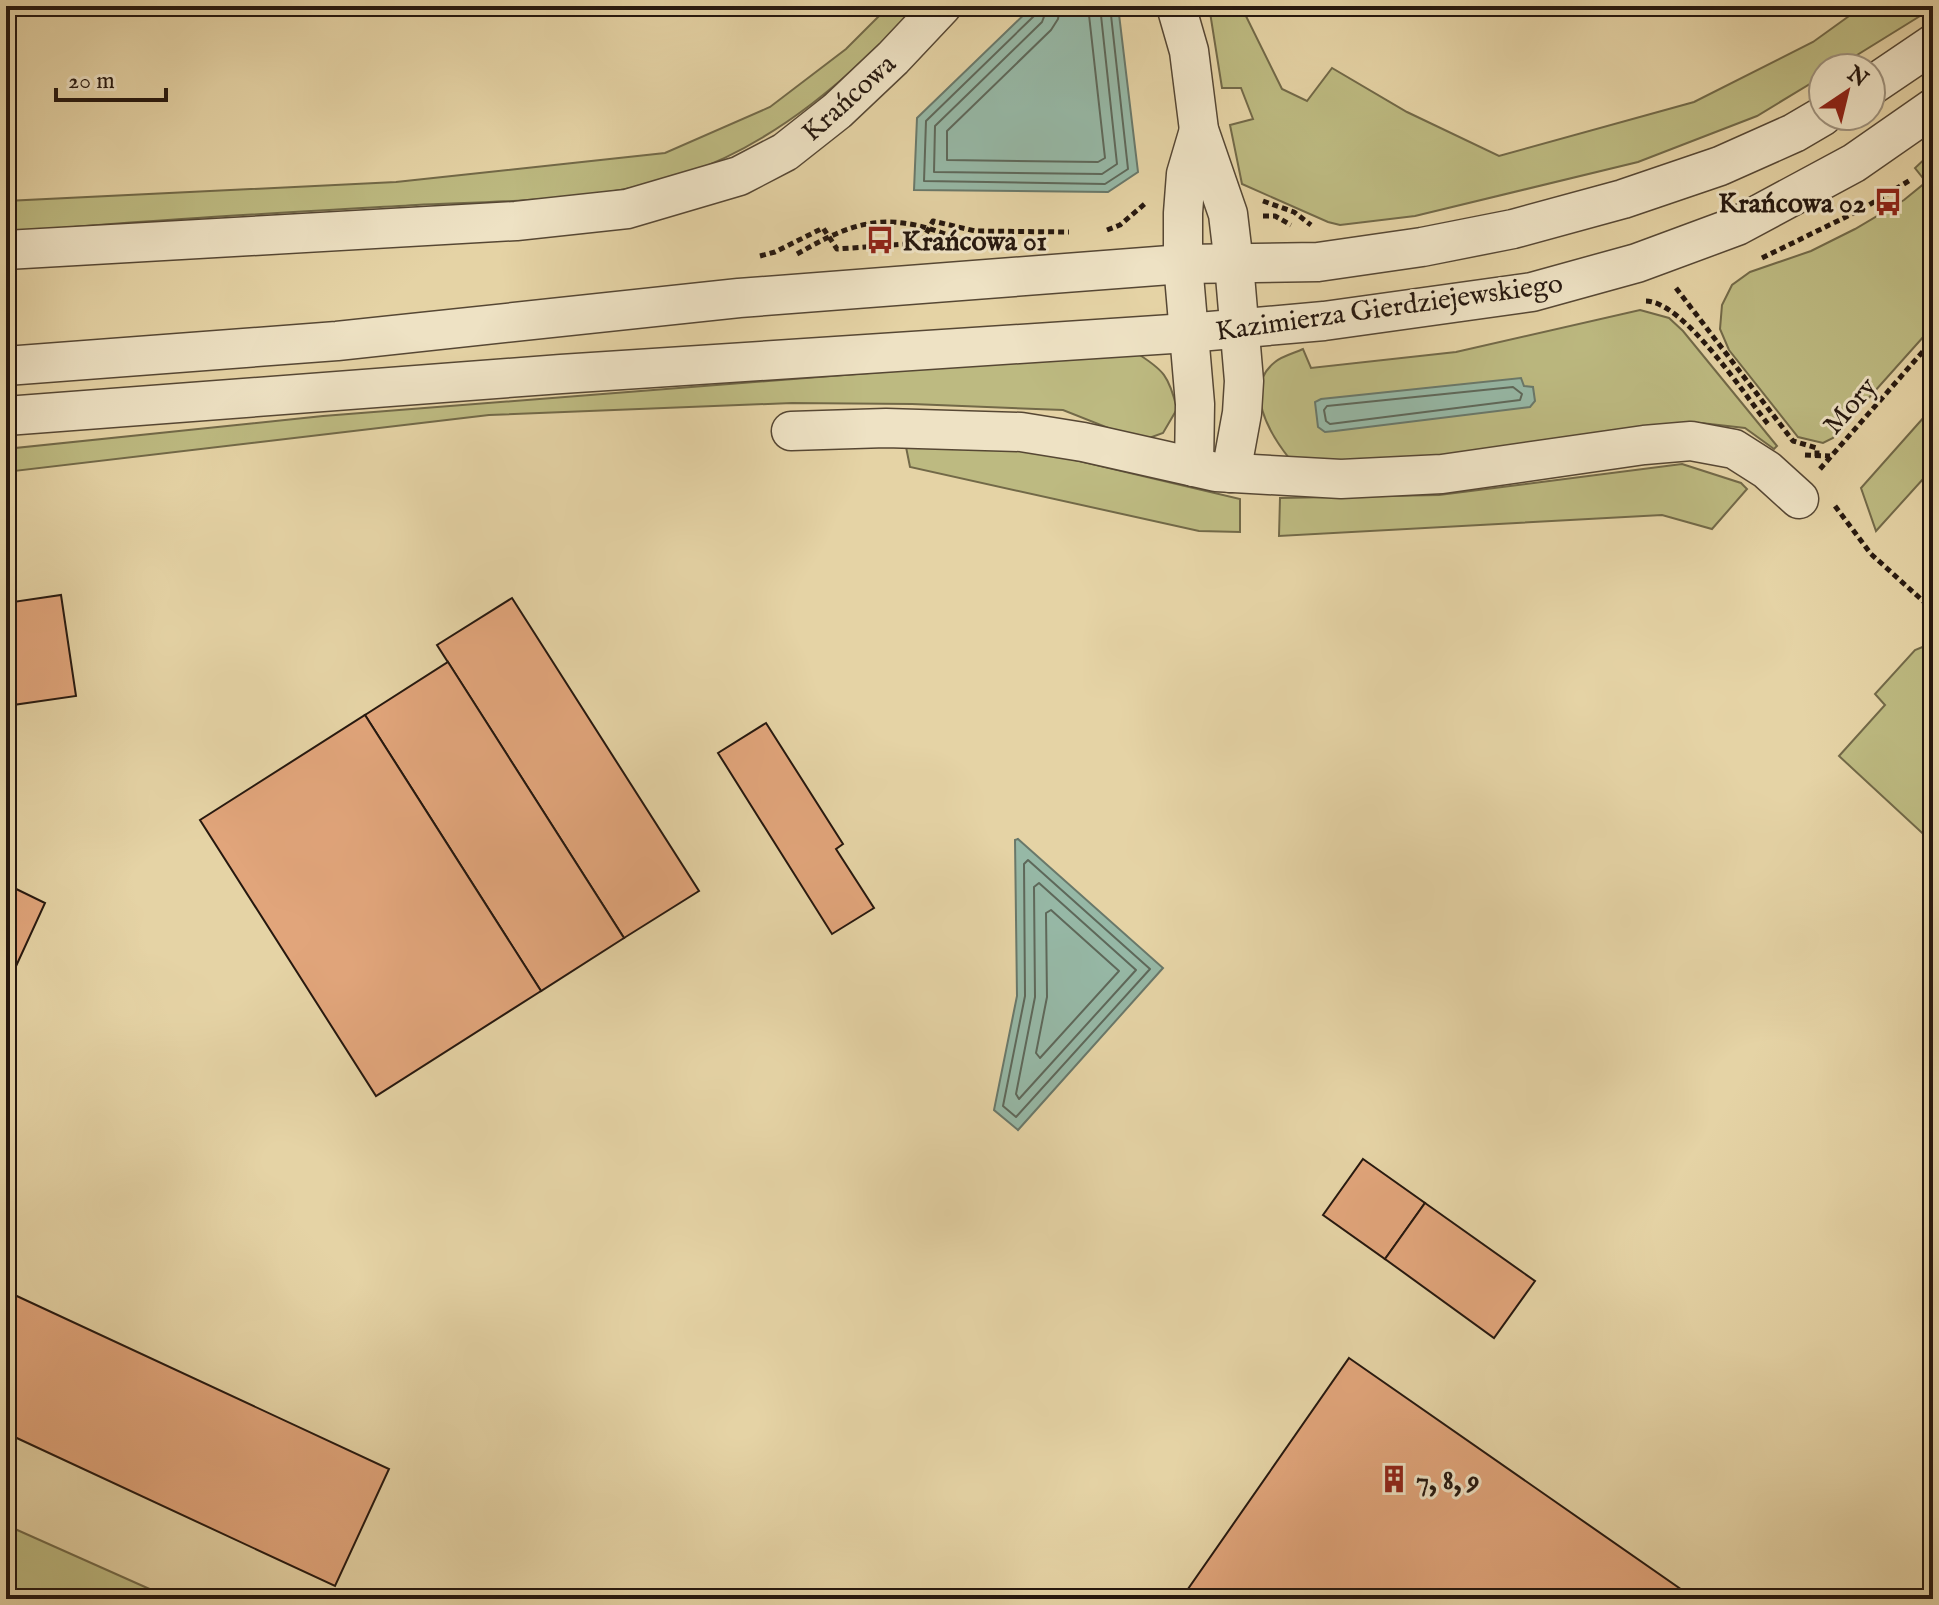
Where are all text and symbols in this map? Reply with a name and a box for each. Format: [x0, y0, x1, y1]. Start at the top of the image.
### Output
street label: Krańcowa [795, 47, 905, 150]
scale bar [56, 52, 166, 102]
north arrow [1807, 52, 1887, 132]
text: N [1841, 60, 1873, 94]
text: 20 m [68, 66, 115, 97]
place label: Krańcowa 02 [1718, 187, 1866, 222]
bus stop icon: Krańcowa 02 [1873, 187, 1903, 217]
bus stop icon: Krańcowa 01 [865, 225, 895, 255]
place label: Krańcowa 01 [902, 225, 1047, 260]
street label: Kazimierza Gierdziejewskiego [1214, 267, 1565, 350]
street label: Mory [1816, 370, 1886, 443]
building icon: 7, 8, 9 [1379, 1464, 1409, 1494]
place label: 7, 8, 9 [1416, 1464, 1479, 1499]

